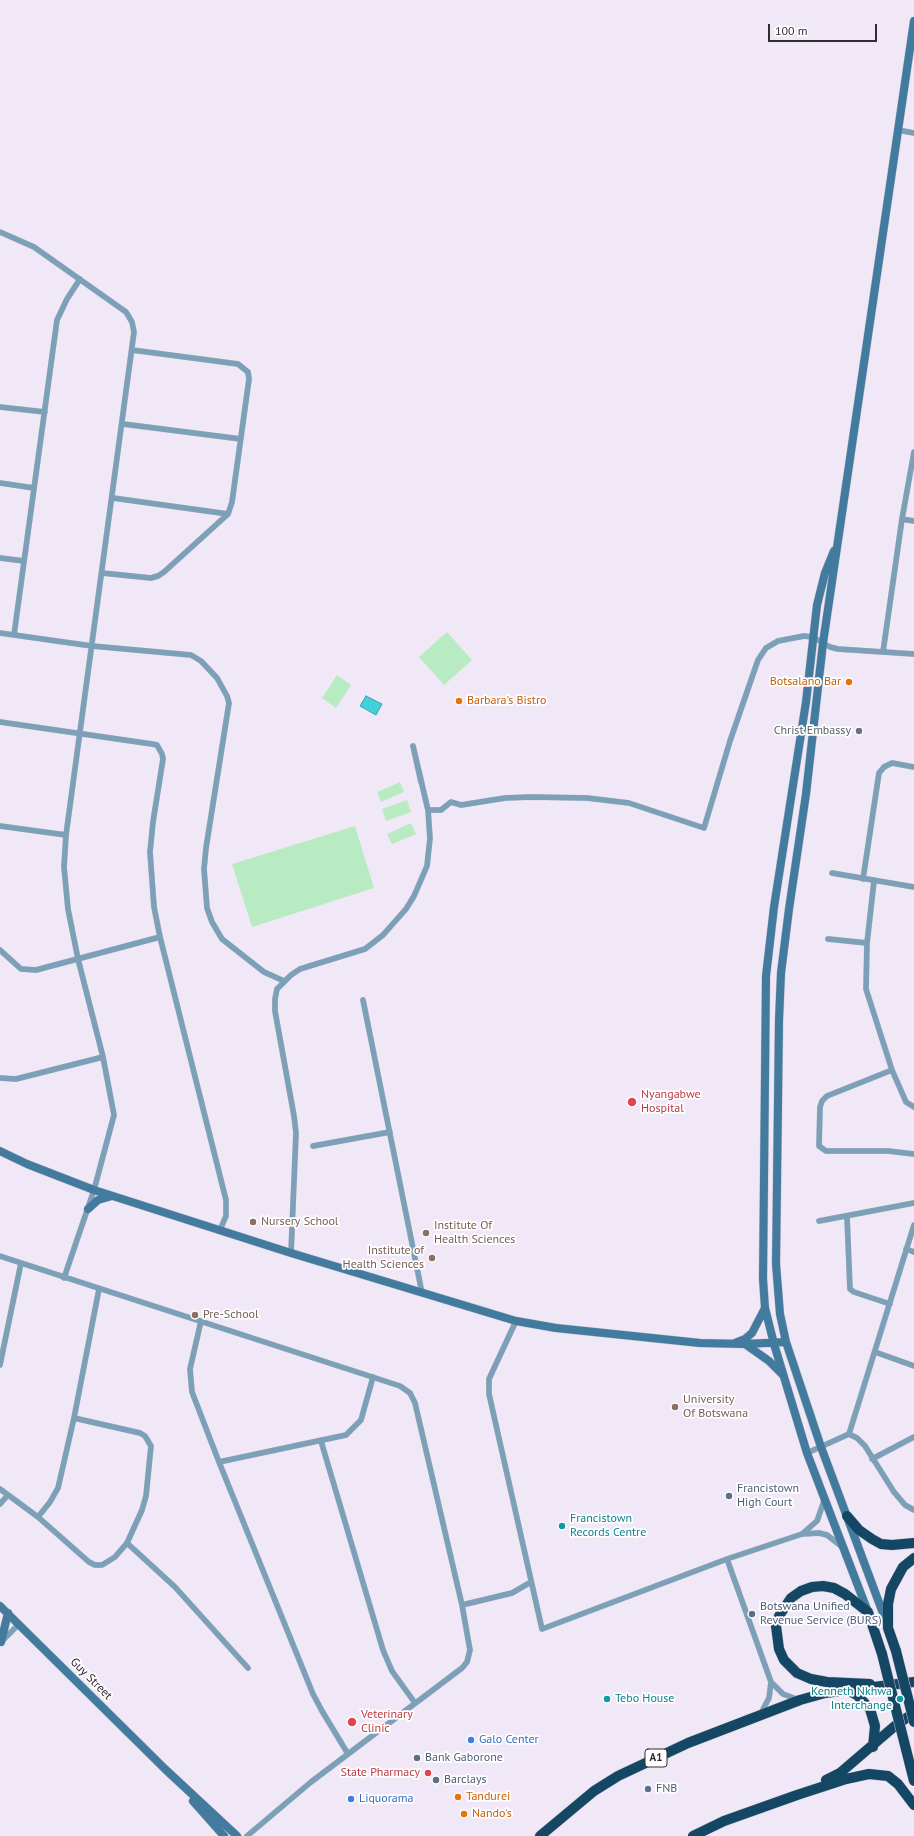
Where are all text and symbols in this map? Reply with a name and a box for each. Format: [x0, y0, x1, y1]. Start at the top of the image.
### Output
scale bar [770, 16, 879, 42]
text: 100 m [775, 23, 808, 38]
place label: Botsalano Bar [770, 675, 841, 689]
marker: Botsalano Bar [844, 677, 854, 687]
place label: Barbara's Bistro [467, 694, 546, 708]
marker: Barbara's Bistro [454, 696, 464, 706]
place label: Christ Embassy [774, 724, 851, 738]
marker: Christ Embassy [854, 726, 864, 736]
place label: Nyangabwe Hospital [641, 1088, 701, 1116]
marker: Nyangabwe Hospital [626, 1096, 638, 1108]
place label: Nursery School [261, 1215, 338, 1229]
marker: Nursery School [248, 1217, 258, 1227]
place label: Institute Of Health Sciences [434, 1219, 515, 1247]
marker: Institute Of Health Sciences [421, 1228, 431, 1238]
place label: Institute of Health Sciences [343, 1244, 424, 1272]
marker: Institute of Health Sciences [427, 1253, 437, 1263]
place label: Pre-School [203, 1308, 258, 1322]
marker: Pre-School [190, 1310, 200, 1320]
place label: University Of Botswana [683, 1393, 748, 1421]
marker: University Of Botswana [670, 1402, 680, 1412]
place label: Francistown High Court [737, 1482, 799, 1510]
marker: Francistown High Court [724, 1491, 734, 1501]
place label: Francistown Records Centre [570, 1512, 646, 1540]
marker: Francistown Records Centre [557, 1521, 567, 1531]
place label: Botswana Unified Revenue Service (BURS) [760, 1600, 882, 1628]
marker: Botswana Unified Revenue Service (BURS) [747, 1609, 757, 1619]
street label: Guy Street [67, 1655, 115, 1703]
place label: Kenneth Nkhwa Interchange [811, 1685, 892, 1713]
place label: Tebo House [615, 1692, 674, 1706]
marker: Tebo House [602, 1694, 612, 1704]
marker: Kenneth Nkhwa Interchange [895, 1694, 905, 1704]
place label: Veterinary Clinic [361, 1708, 413, 1736]
marker: Veterinary Clinic [346, 1716, 358, 1728]
place label: Galo Center [479, 1733, 539, 1747]
marker: Galo Center [466, 1735, 476, 1745]
road number: A1 [645, 1749, 667, 1767]
place label: Bank Gaborone [425, 1751, 503, 1765]
marker: Bank Gaborone [412, 1753, 422, 1763]
place label: State Pharmacy [341, 1766, 420, 1780]
marker: State Pharmacy [423, 1768, 433, 1778]
place label: Barclays [444, 1773, 487, 1787]
marker: Barclays [431, 1775, 441, 1785]
place label: FNB [656, 1782, 677, 1796]
marker: FNB [643, 1784, 653, 1794]
place label: Tandurei [466, 1790, 510, 1804]
place label: Liquorama [359, 1792, 413, 1806]
marker: Tandurei [453, 1792, 463, 1802]
marker: Liquorama [346, 1794, 356, 1804]
place label: Nando's [472, 1807, 512, 1821]
marker: Nando's [459, 1809, 469, 1819]

